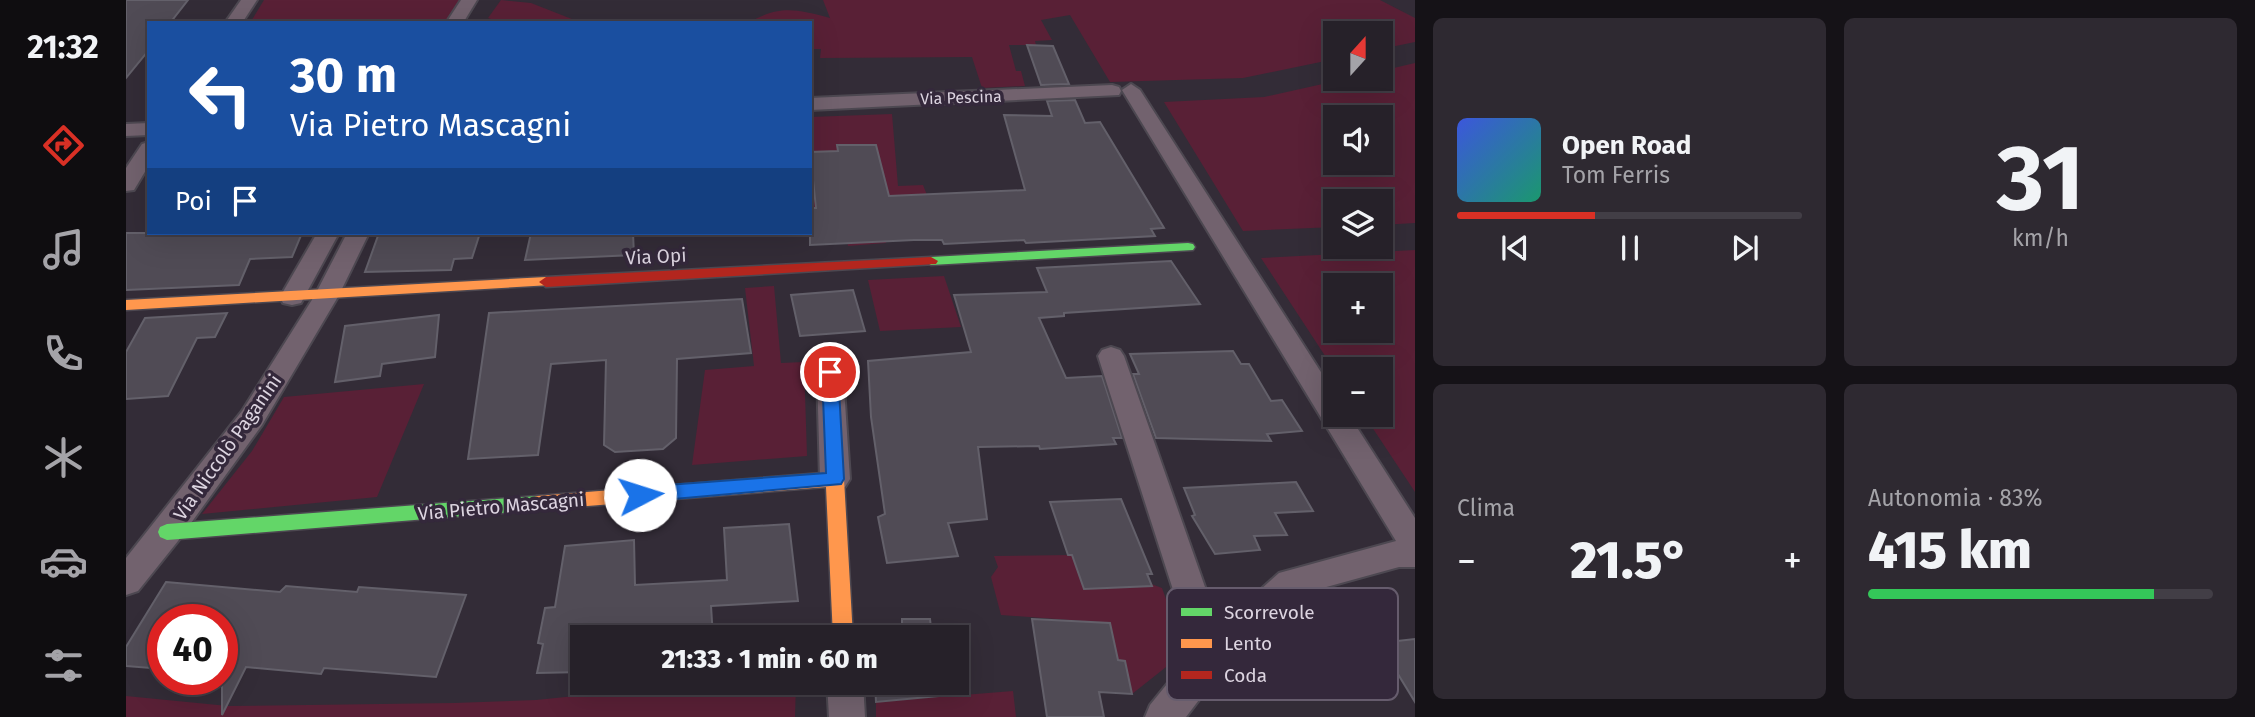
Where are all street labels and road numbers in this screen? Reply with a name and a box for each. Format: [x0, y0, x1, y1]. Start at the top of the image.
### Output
street label: Via Pescina [920, 87, 1002, 108]
street label: Via Opi [625, 243, 687, 270]
street label: Via Niccolò Paganini [168, 370, 286, 525]
street label: Via Pietro Mascagni [417, 488, 585, 525]

